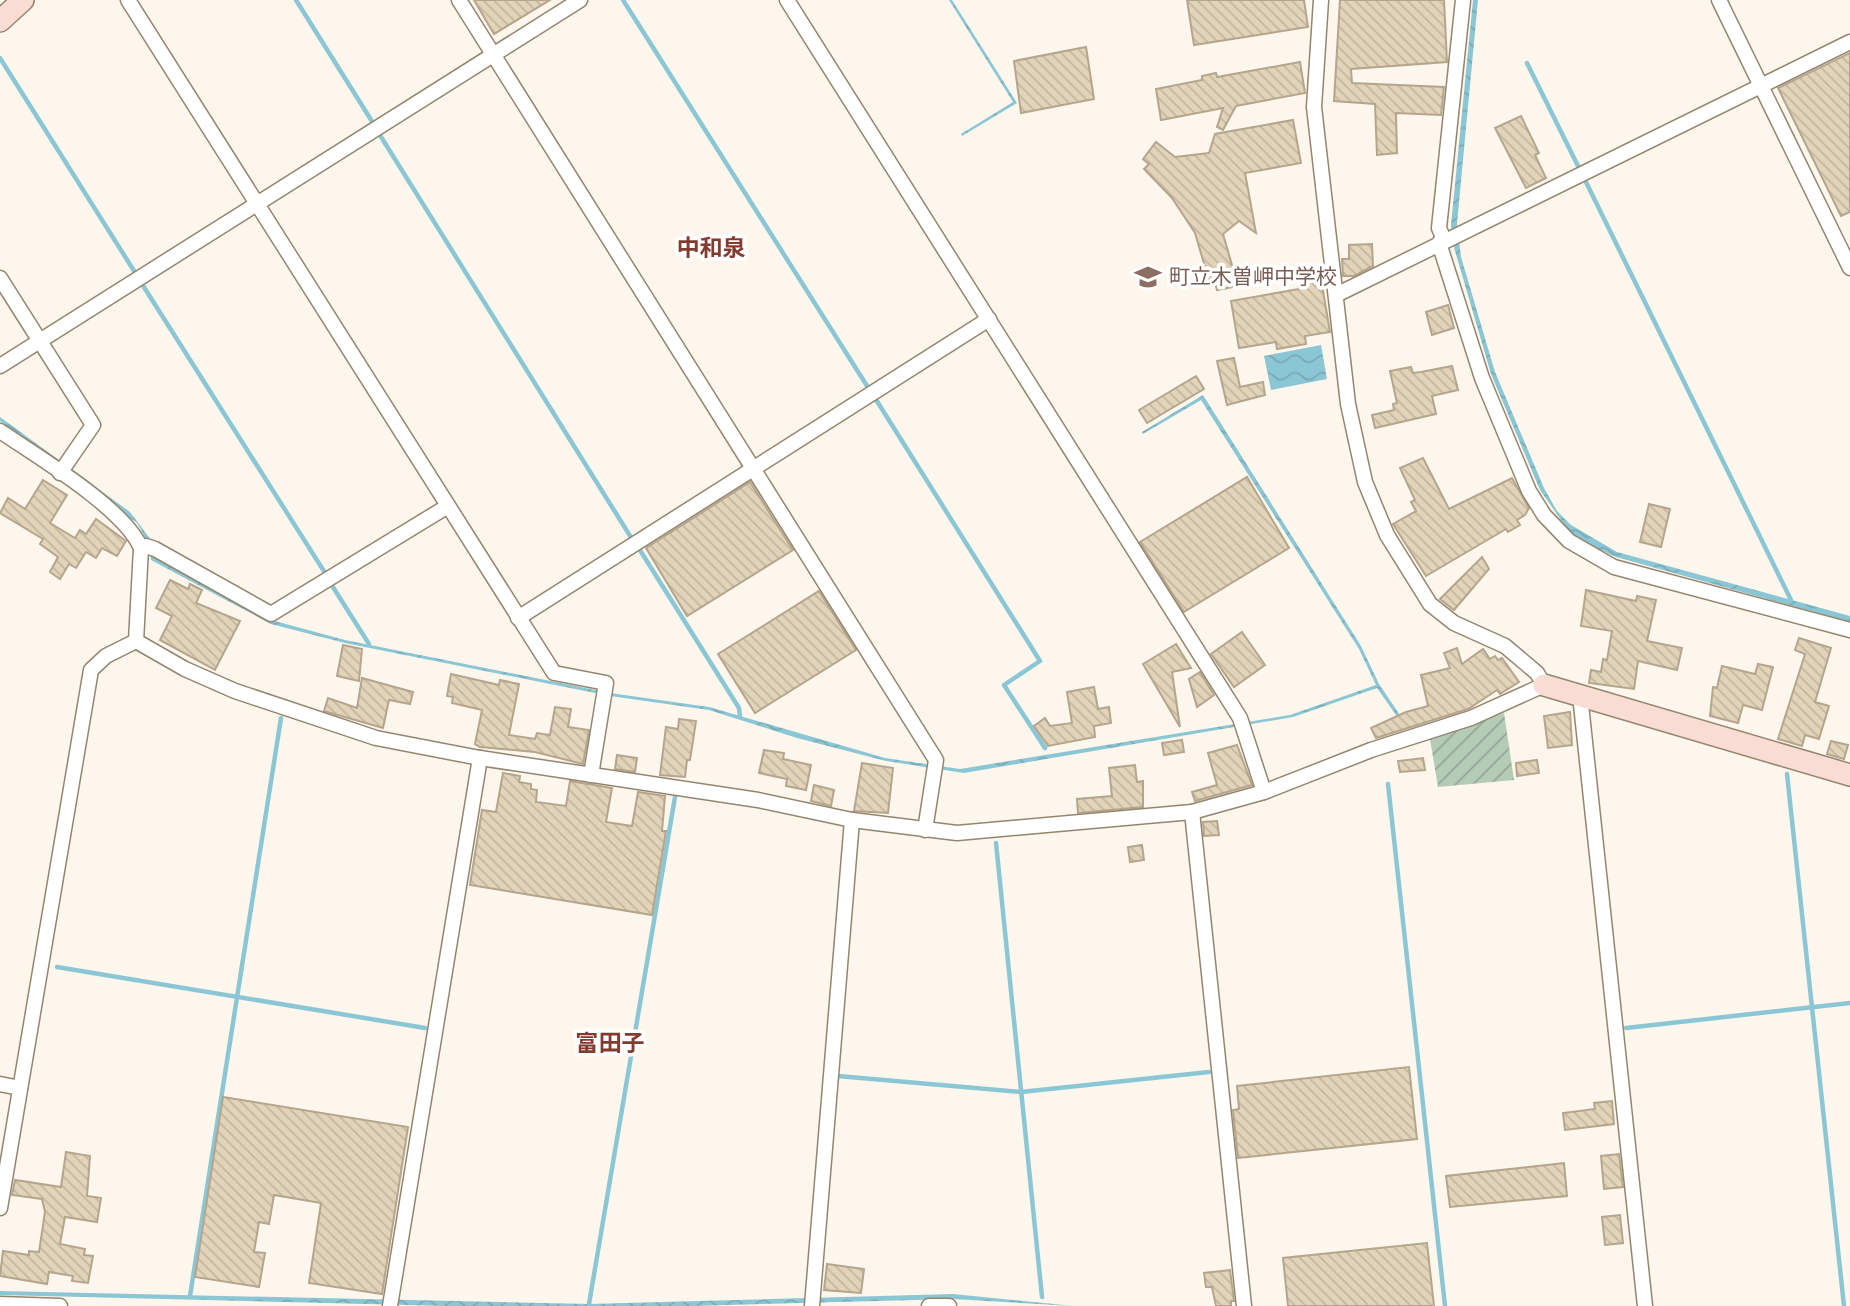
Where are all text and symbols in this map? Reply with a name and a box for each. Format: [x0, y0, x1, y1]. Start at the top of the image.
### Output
district label: 中和泉 [677, 231, 746, 263]
school or university icon: 町立木曽岬中学校 [1133, 262, 1163, 292]
place label: 町立木曽岬中学校 [1169, 262, 1337, 290]
district label: 富田子 [576, 1026, 645, 1058]

